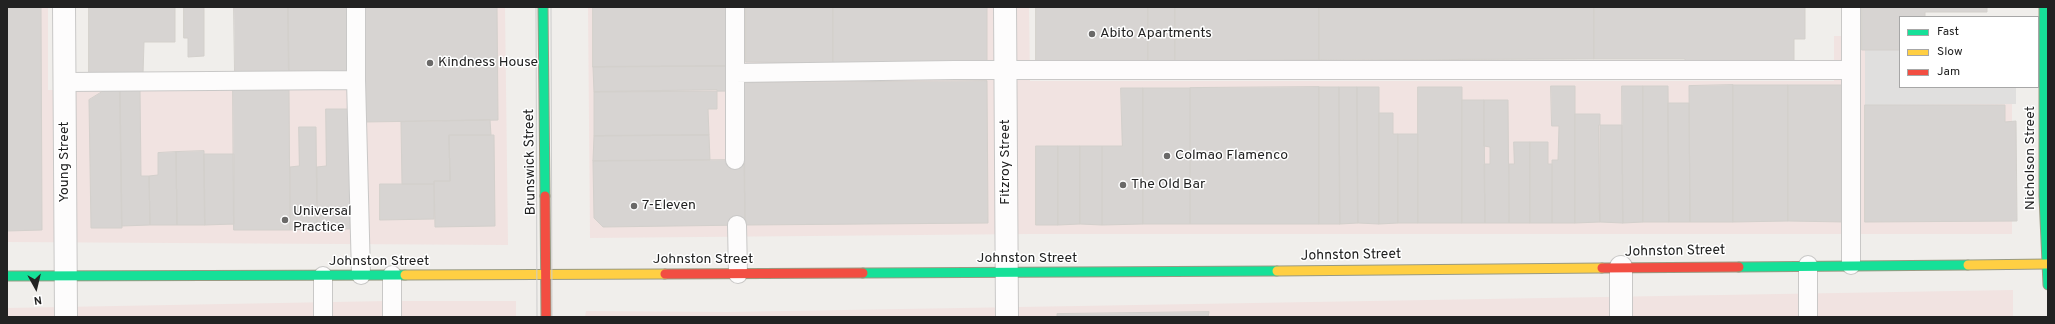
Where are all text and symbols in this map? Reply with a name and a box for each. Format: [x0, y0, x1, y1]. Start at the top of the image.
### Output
legend [1899, 16, 2039, 88]
text: Fast [1937, 24, 1959, 40]
place label: Abito Apartments [1100, 26, 1212, 42]
marker: Abito Apartments [1087, 29, 1097, 39]
text: Slow [1937, 44, 1963, 60]
place label: Kindness House [438, 55, 538, 71]
marker: Kindness House [425, 58, 435, 68]
text: Jam [1937, 64, 1960, 80]
street label: Nicholson Street [2023, 106, 2039, 210]
street label: Brunswick Street [522, 109, 540, 215]
street label: Fitzroy Street [998, 119, 1014, 205]
street label: Young Street [57, 121, 73, 203]
place label: Colmao Flamenco [1175, 148, 1288, 164]
marker: Colmao Flamenco [1162, 151, 1172, 161]
place label: The Old Bar [1131, 177, 1205, 193]
marker: The Old Bar [1118, 180, 1128, 190]
place label: 7-Eleven [642, 198, 696, 214]
marker: 7-Eleven [629, 201, 639, 211]
place label: Universal Practice [293, 204, 352, 236]
marker: Universal Practice [280, 215, 290, 225]
street label: Johnston Street [1625, 243, 1725, 261]
street label: Johnston Street [1301, 247, 1401, 265]
street label: Johnston Street [977, 251, 1077, 267]
street label: Johnston Street [653, 252, 753, 268]
street label: Johnston Street [329, 254, 429, 270]
north arrow [16, 268, 56, 308]
text: N [33, 292, 43, 307]

